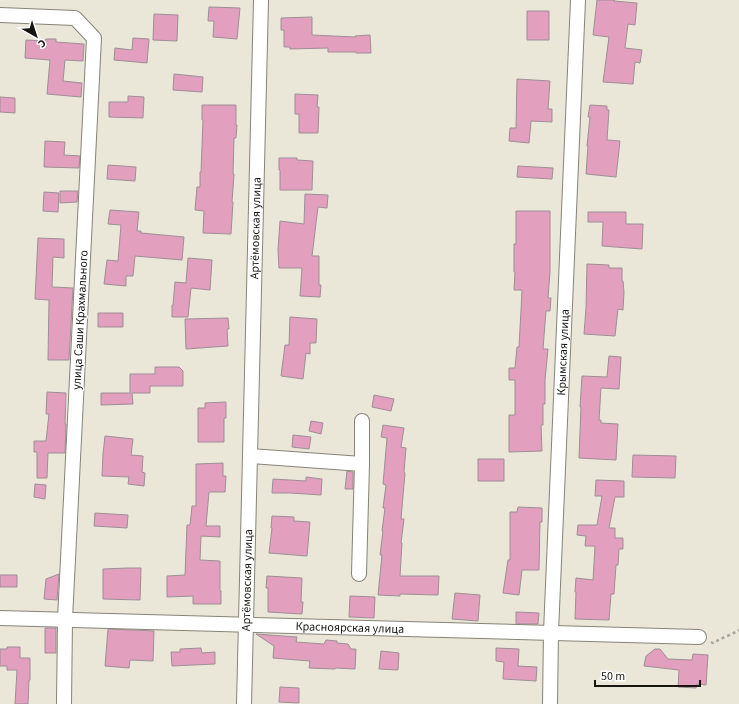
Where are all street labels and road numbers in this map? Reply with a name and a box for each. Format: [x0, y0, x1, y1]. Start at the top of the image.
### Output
street label: Артёмовская улица [246, 177, 266, 279]
street label: улица Саши Крахмального [68, 250, 93, 390]
street label: Крымская улица [553, 309, 574, 396]
street label: Артёмовская улица [238, 529, 257, 631]
street label: Красноярская улица [295, 618, 404, 638]

